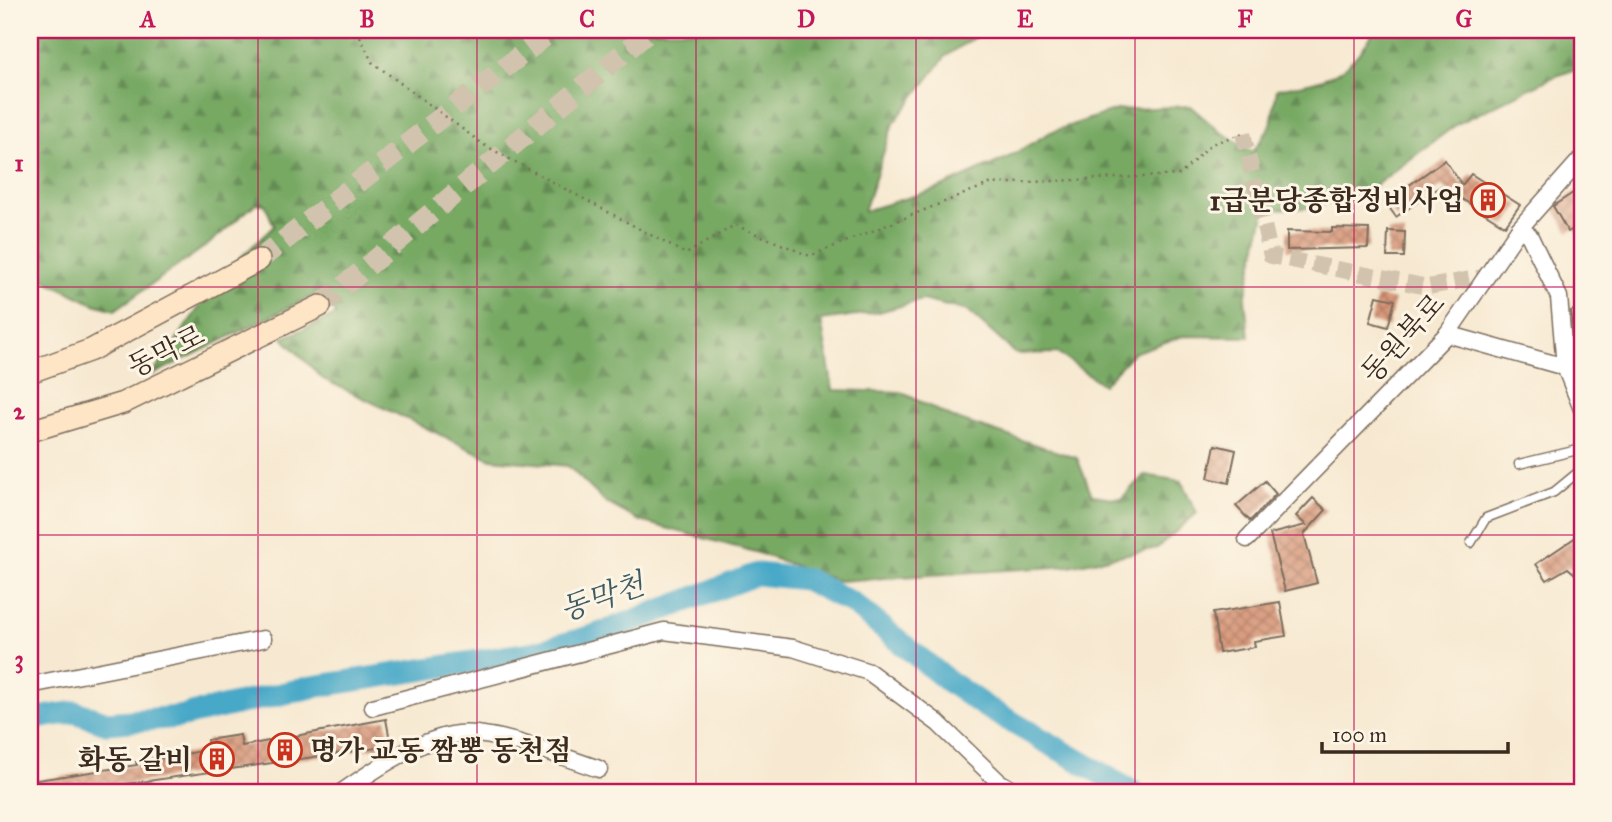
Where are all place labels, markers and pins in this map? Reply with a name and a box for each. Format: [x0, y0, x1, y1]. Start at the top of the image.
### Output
building icon: 1급분당종합정비사업 [1469, 181, 1507, 219]
place label: 1급분당종합정비사업 [1210, 183, 1464, 218]
building icon: 명가 교동 짬뽕 동천점 [266, 731, 304, 769]
place label: 명가 교동 짬뽕 동천점 [310, 733, 572, 768]
building icon: 화동 갈비 [198, 740, 236, 778]
place label: 화동 갈비 [78, 742, 192, 777]

